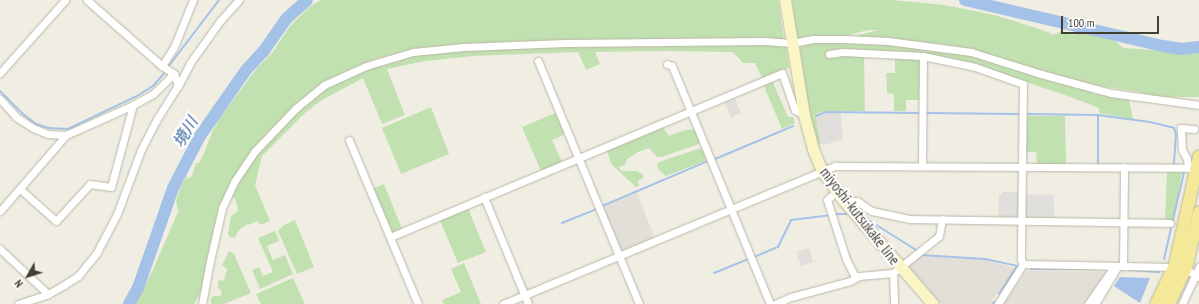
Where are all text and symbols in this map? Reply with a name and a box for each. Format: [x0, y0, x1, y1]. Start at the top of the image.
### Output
scale bar [1063, 8, 1161, 34]
text: 100 m [1068, 15, 1095, 30]
water label: 境川 [169, 113, 201, 151]
street label: miyoshi-kutsukake line [816, 164, 904, 268]
north arrow [8, 256, 48, 296]
text: N [11, 277, 26, 290]

